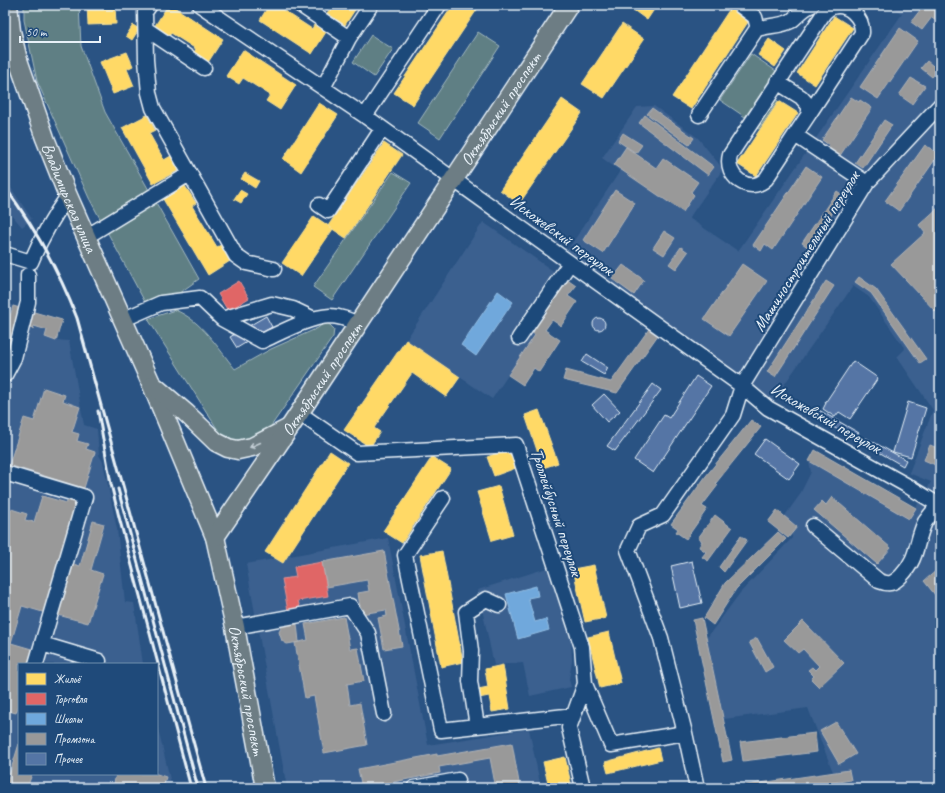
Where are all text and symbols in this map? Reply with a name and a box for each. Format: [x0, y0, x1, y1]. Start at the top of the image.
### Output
scale bar [20, 18, 100, 44]
text: 50 m [26, 24, 48, 40]
street label: Октябрьский проспект [456, 47, 546, 170]
street label: Владимирская улица [37, 140, 102, 257]
street label: Машиностроительный переулок [749, 166, 865, 335]
street label: Искожевский переулок [505, 191, 619, 281]
street label: Октябрьский проспект [277, 318, 368, 440]
street label: Искожевский переулок [767, 378, 886, 459]
one-way arrow [250, 442, 262, 449]
street label: Троллейбусный переулок [526, 446, 588, 580]
street label: Октябрьский проспект [224, 624, 269, 758]
legend [18, 663, 158, 775]
text: Жильё [54, 671, 82, 687]
text: Торговля [54, 691, 87, 707]
text: Школы [54, 711, 84, 727]
text: Промзона [54, 731, 96, 747]
text: Прочее [54, 751, 83, 767]

